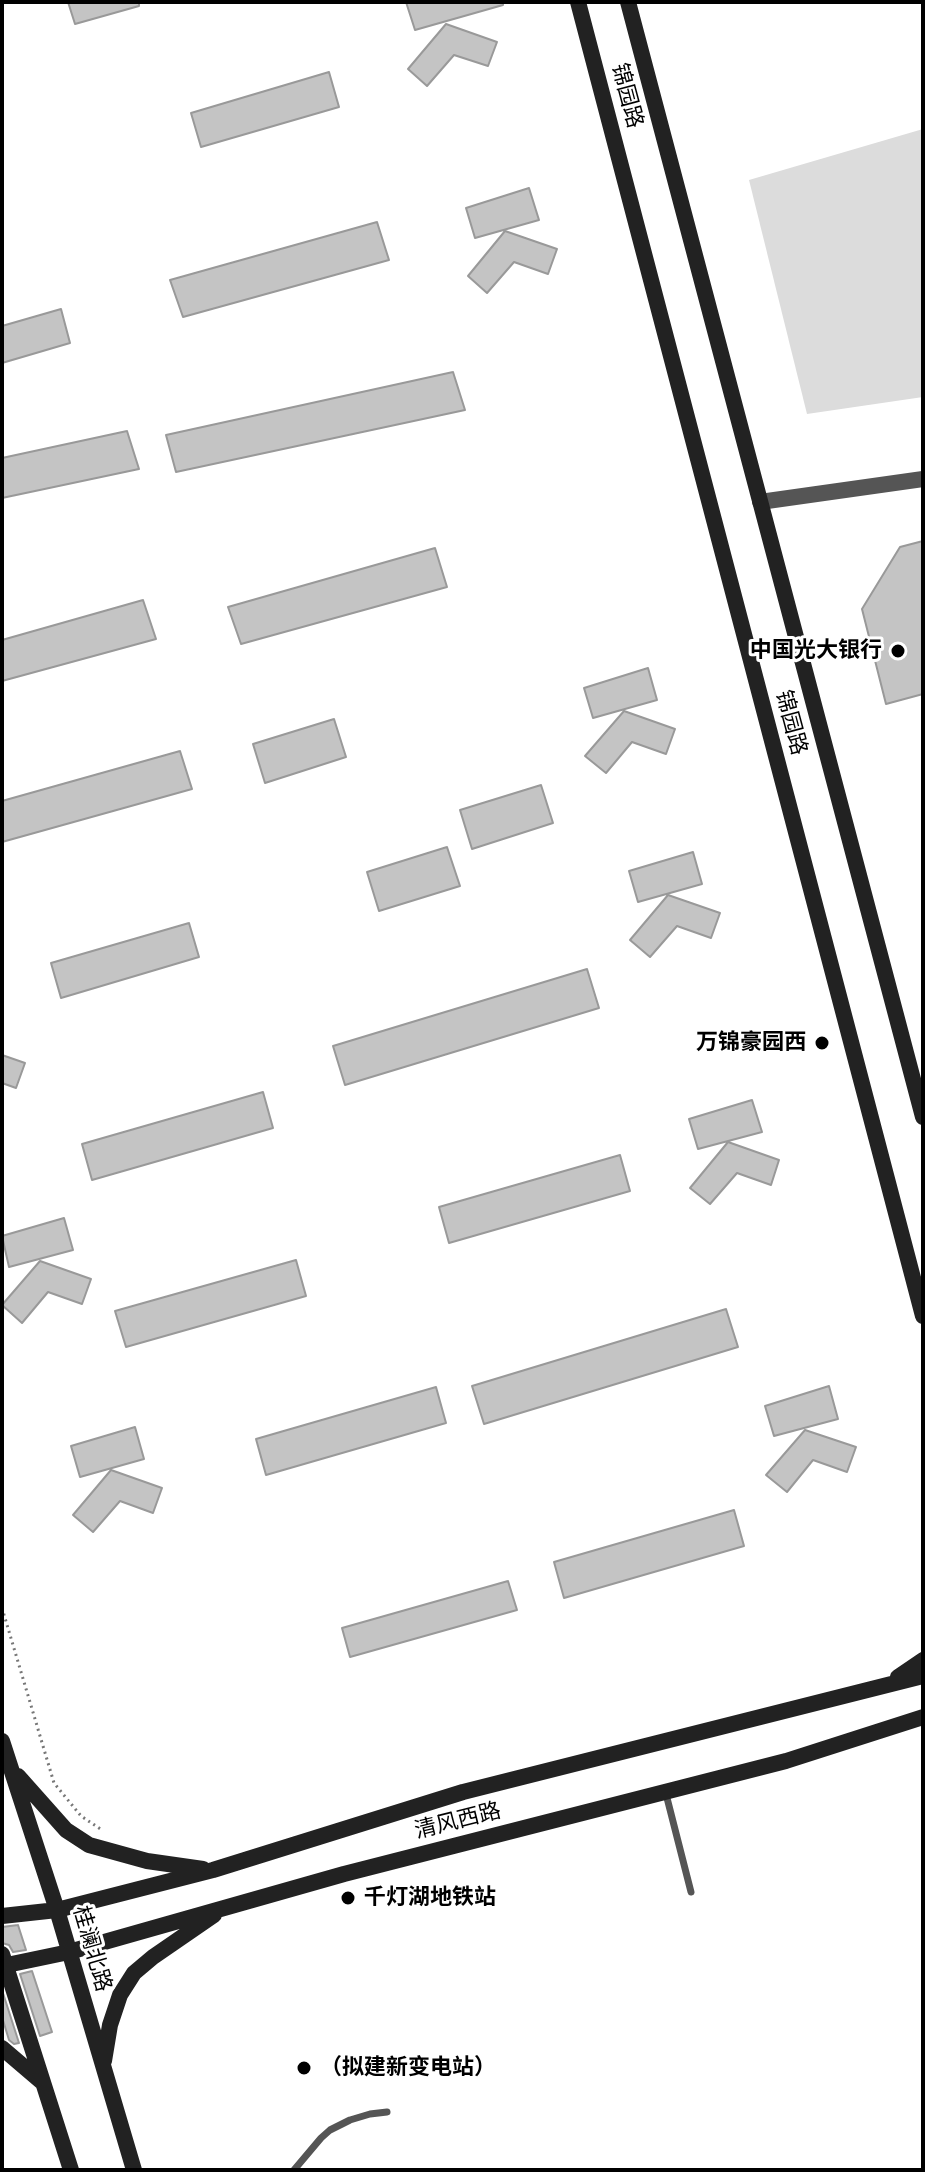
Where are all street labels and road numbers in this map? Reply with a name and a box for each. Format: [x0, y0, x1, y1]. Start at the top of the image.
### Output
street label: 锦园路 [605, 61, 647, 131]
street label: 锦园路 [769, 688, 811, 758]
street label: 清风西路 [412, 1799, 504, 1845]
street label: 桂澜北路 [66, 1903, 116, 1995]

